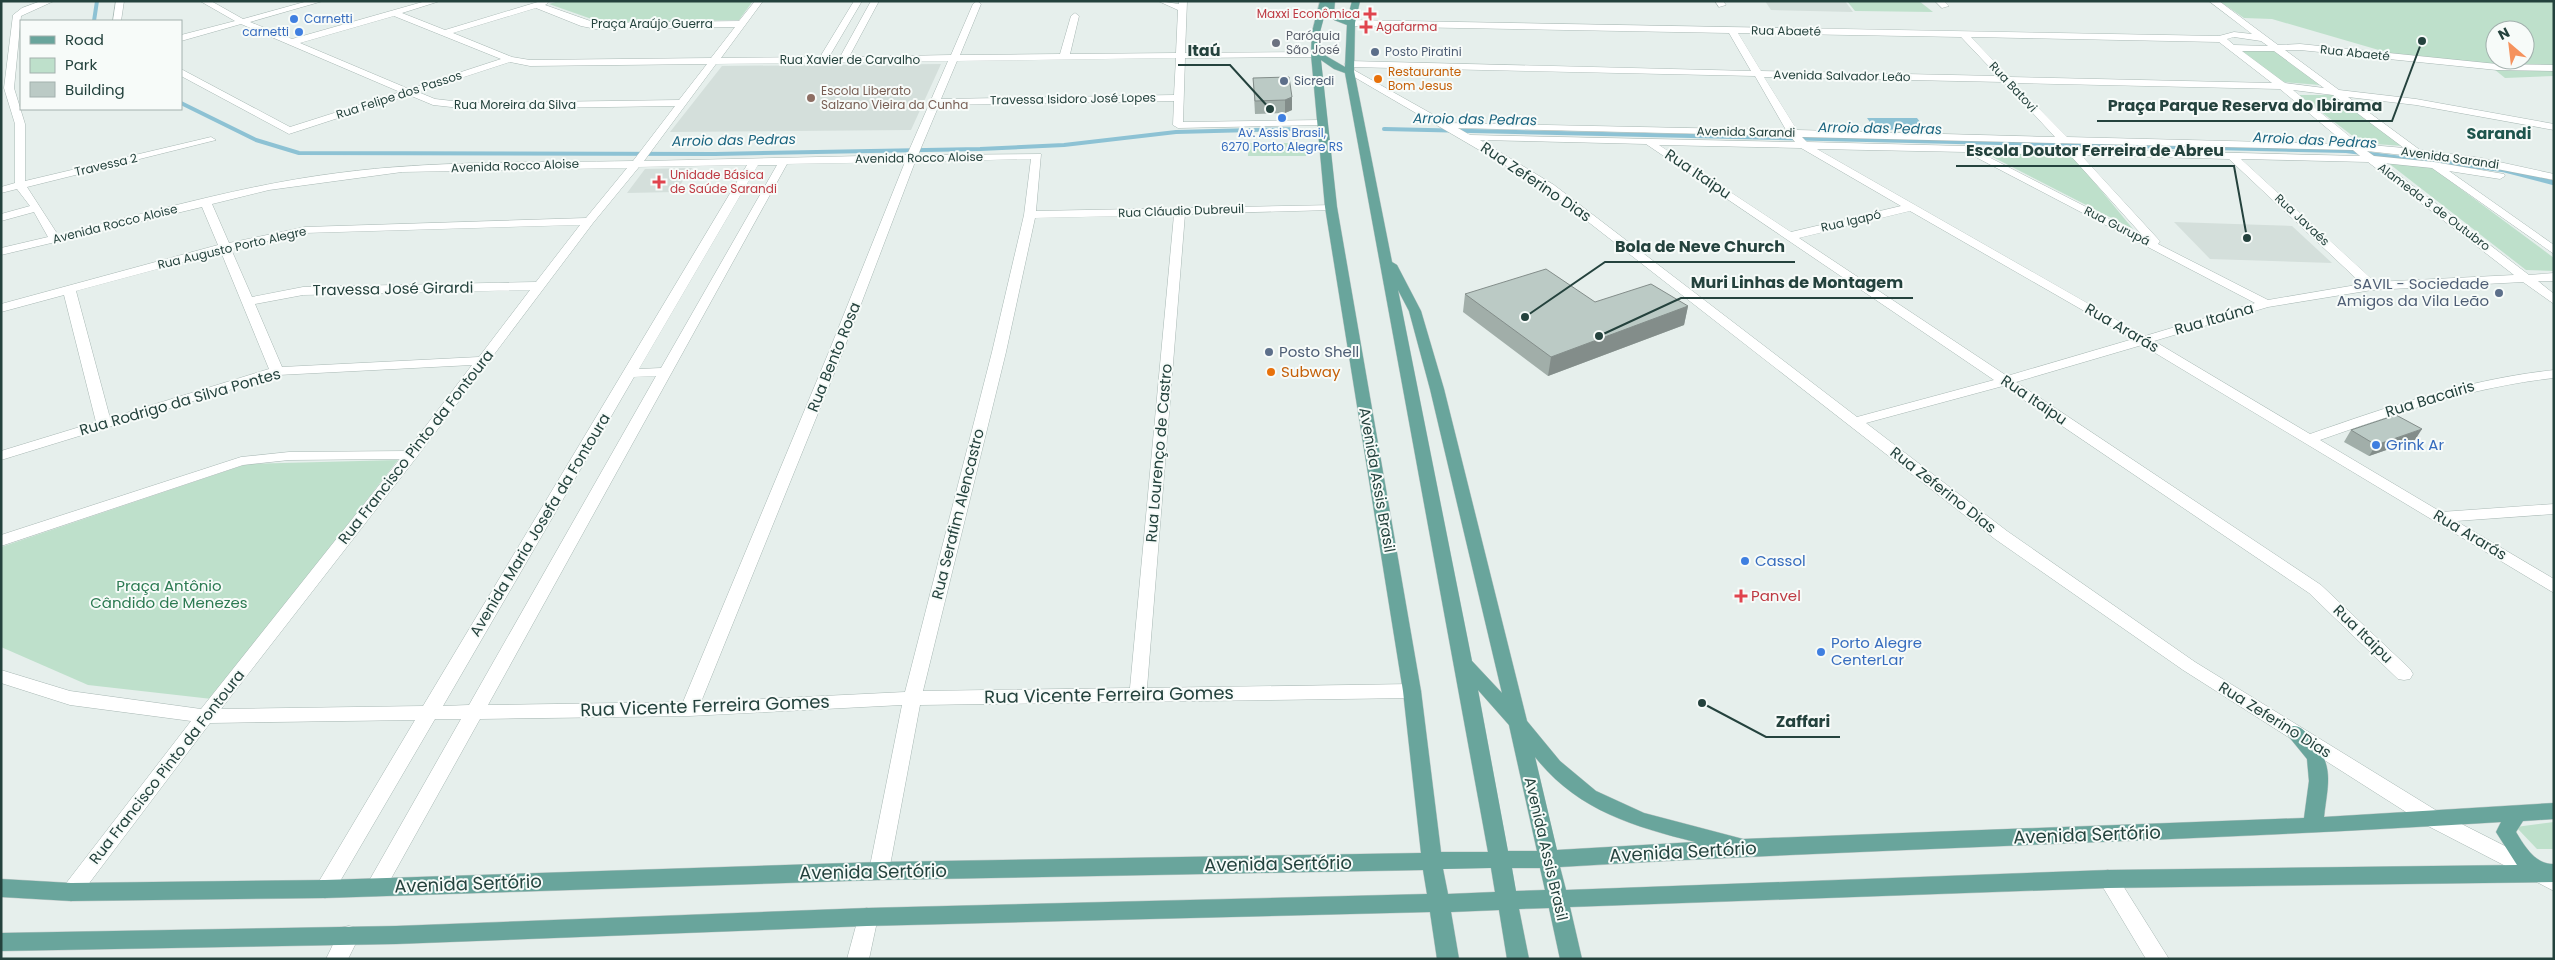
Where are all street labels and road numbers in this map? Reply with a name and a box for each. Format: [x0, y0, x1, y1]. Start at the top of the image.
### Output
street label: Praça Araújo Guerra [591, 15, 713, 32]
street label: Rua Abaeté [1751, 21, 1821, 40]
street label: Rua Abaeté [2319, 40, 2391, 65]
street label: Rua Xavier de Carvalho [780, 51, 921, 68]
street label: Rua Batovi [1985, 58, 2041, 116]
street label: Rua Felipe dos Passos [334, 66, 464, 123]
street label: Avenida Salvador Leão [1773, 66, 1911, 85]
street label: Travessa Isidoro José Lopes [990, 89, 1156, 108]
street label: Rua Moreira da Silva [454, 96, 576, 113]
street label: Avenida Sarandi [1696, 122, 1796, 141]
street label: Rua Zeferino Dias [1477, 137, 1596, 227]
street label: Avenida Sarandi [2400, 142, 2500, 173]
street label: Rua Itaipu [1661, 144, 1735, 203]
street label: Avenida Rocco Aloise [855, 148, 983, 167]
street label: Travessa 2 [73, 149, 139, 180]
street label: Avenida Rocco Aloise [451, 155, 579, 176]
street label: Alameda 3 de Outubro [2375, 159, 2494, 255]
street label: Rua Javaés [2271, 190, 2333, 249]
street label: Avenida Rocco Aloise [51, 200, 179, 247]
street label: Rua Cláudio Dubreuil [1118, 200, 1244, 221]
street label: Rua Gurupá [2081, 202, 2153, 249]
street label: Rua Igapó [1819, 205, 1883, 236]
street label: Rua Augusto Porto Alegre [156, 222, 308, 273]
street label: Travessa José Girardi [313, 277, 473, 300]
street label: Rua Itaúna [2172, 297, 2256, 340]
street label: Rua Ararás [2081, 298, 2163, 357]
street label: Rua Bento Rosa [802, 299, 865, 415]
street label: Rua Francisco Pinto da Fontoura [333, 345, 498, 548]
street label: Rua Rodrigo da Silva Pontes [77, 363, 283, 440]
street label: Rua Lourenço de Castro [1140, 363, 1177, 543]
street label: Rua Itaipu [1997, 370, 2071, 429]
street label: Rua Bacairis [2383, 375, 2477, 422]
street label: Avenida Assis Brasil [1354, 406, 1401, 554]
street label: Avenida Maria Josefa da Fontoura [464, 409, 615, 640]
street label: Rua Serafim Alencastro [926, 426, 989, 601]
street label: Rua Zeferino Dias [1886, 442, 2001, 538]
street label: Rua Ararás [2430, 504, 2511, 565]
street label: Rua Itaipu [2329, 600, 2398, 667]
street label: Rua Francisco Pinto da Fontoura [84, 665, 249, 868]
street label: Rua Zeferino Dias [2215, 676, 2336, 763]
street label: Rua Vicente Ferreira Gomes [984, 680, 1234, 709]
street label: Rua Vicente Ferreira Gomes [580, 689, 830, 722]
street label: Avenida Assis Brasil [1520, 775, 1573, 923]
street label: Avenida Sertório [2013, 819, 2161, 850]
street label: Avenida Sertório [1609, 835, 1757, 868]
street label: Avenida Sertório [1204, 850, 1352, 877]
street label: Avenida Sertório [799, 858, 947, 885]
street label: Avenida Sertório [394, 868, 542, 899]

